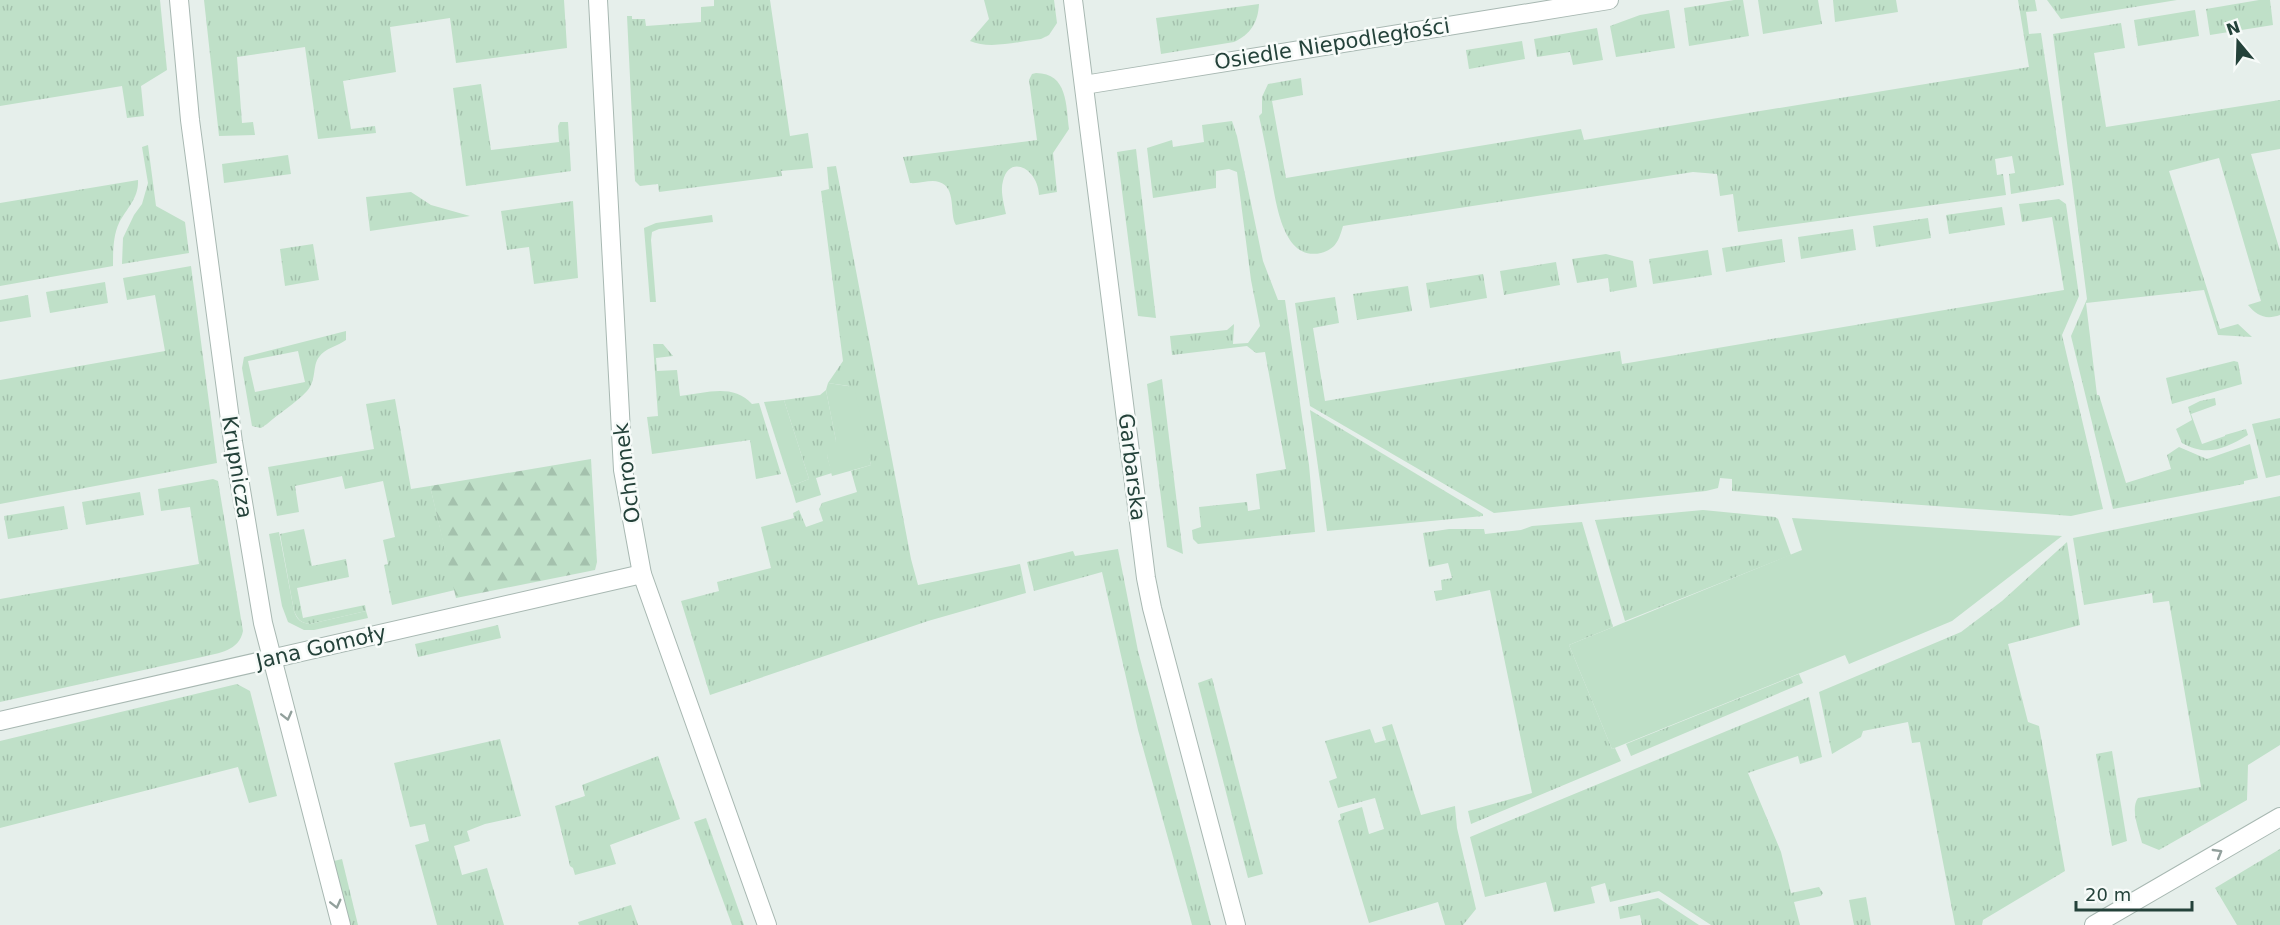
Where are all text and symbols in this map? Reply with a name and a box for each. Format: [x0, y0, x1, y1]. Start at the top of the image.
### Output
north arrow [2208, 12, 2268, 72]
street label: Osiedle Niepodległości [1212, 14, 1452, 74]
text: N [2224, 17, 2243, 39]
street label: Garbarska [1113, 412, 1151, 522]
street label: Krupnicza [217, 414, 257, 520]
street label: Ochronek [609, 421, 645, 524]
street label: Jana Gomoły [252, 620, 388, 674]
one-way arrow [280, 710, 292, 720]
one-way arrow [2211, 849, 2222, 860]
scale bar [2076, 874, 2192, 912]
text: 20 m [2085, 884, 2131, 905]
one-way arrow [328, 899, 341, 909]

